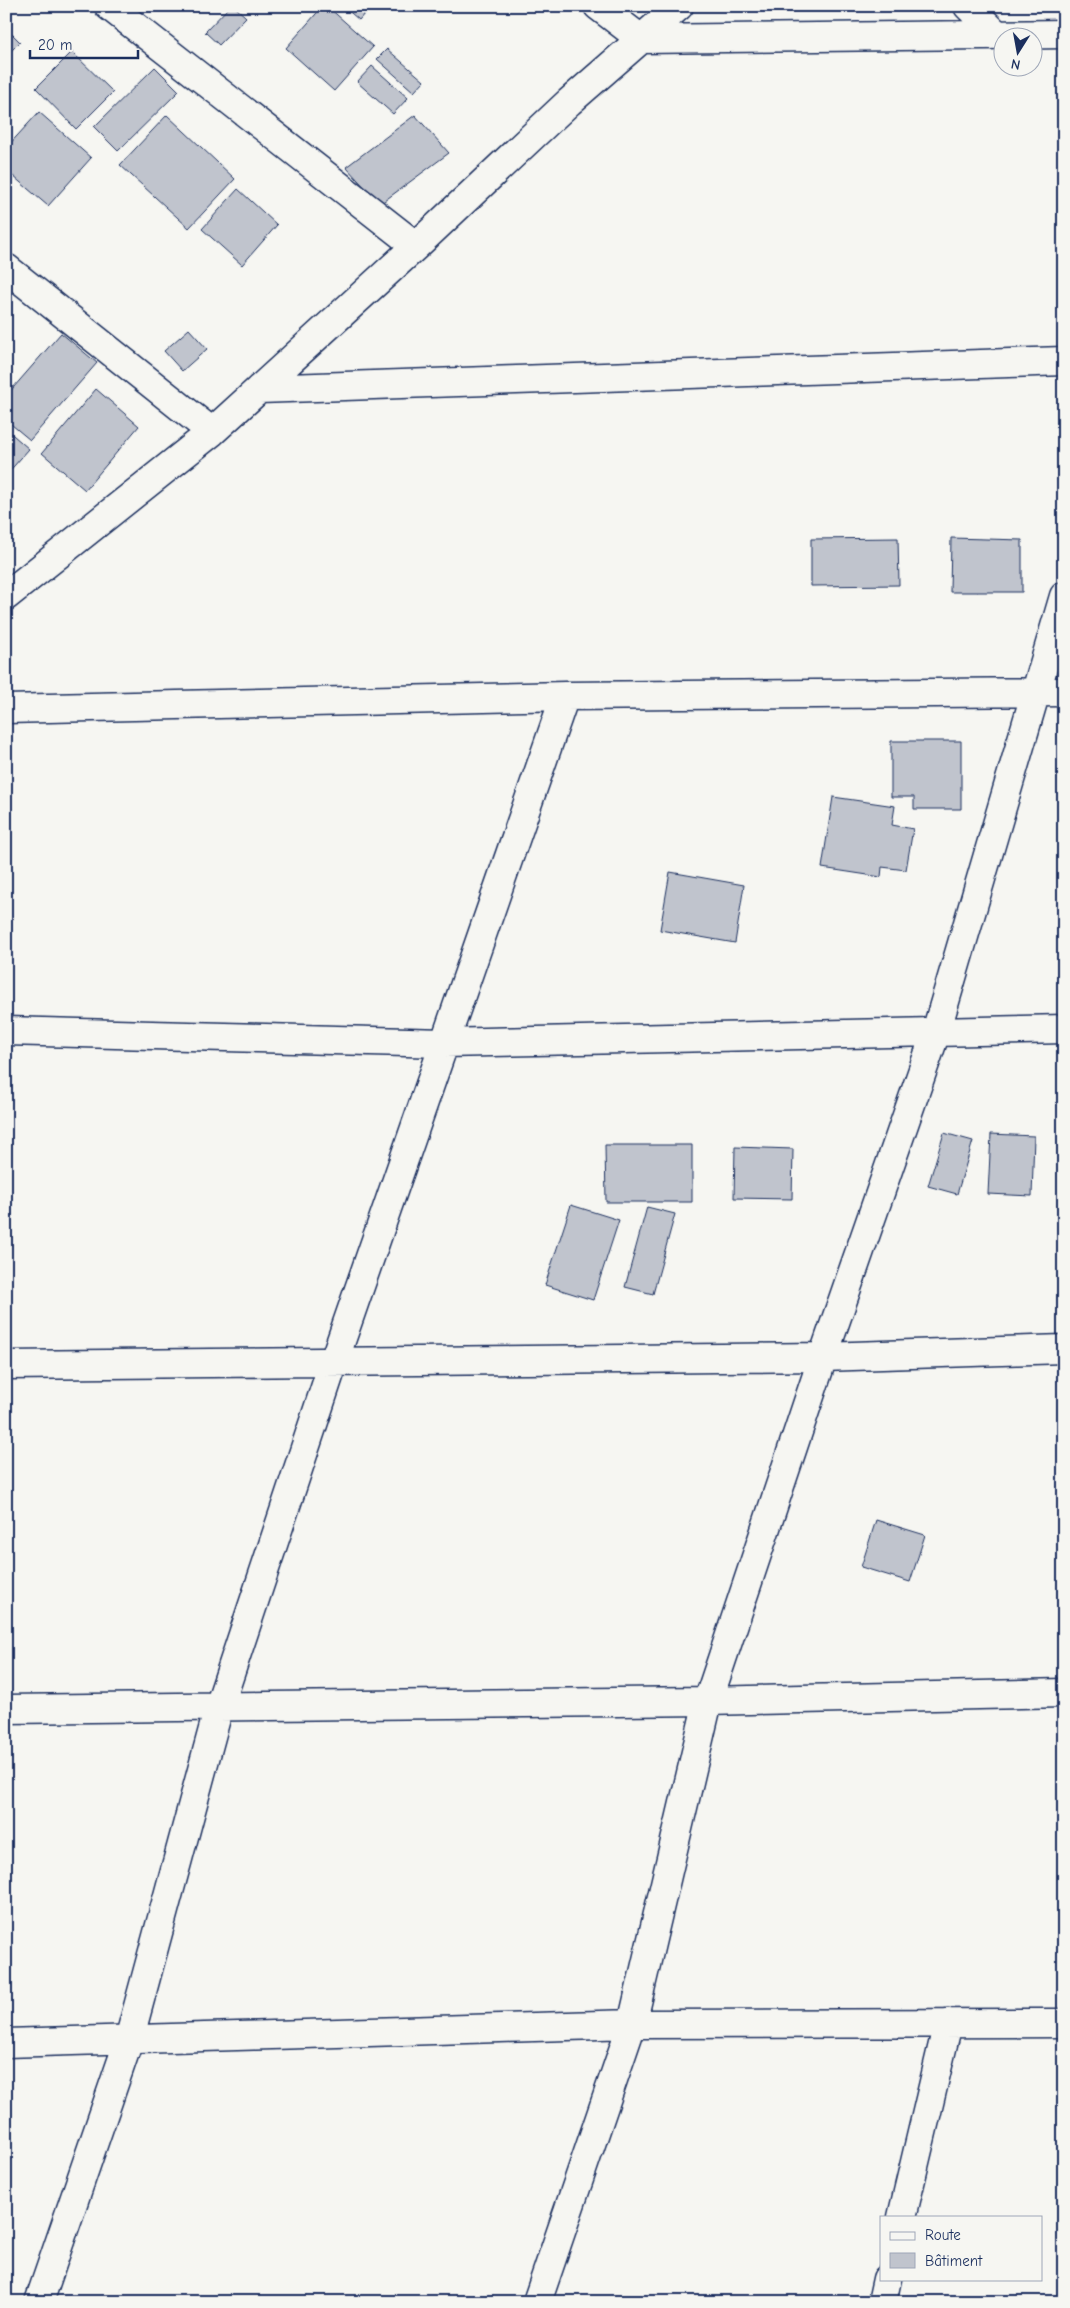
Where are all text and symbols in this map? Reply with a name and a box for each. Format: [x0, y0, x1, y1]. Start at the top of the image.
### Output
scale bar [30, 28, 138, 60]
north arrow [992, 28, 1042, 78]
text: 20 m [38, 36, 72, 54]
text: N [1010, 55, 1022, 73]
legend [880, 2216, 1042, 2280]
text: Route [925, 2226, 961, 2244]
text: Bâtiment [925, 2252, 983, 2270]

